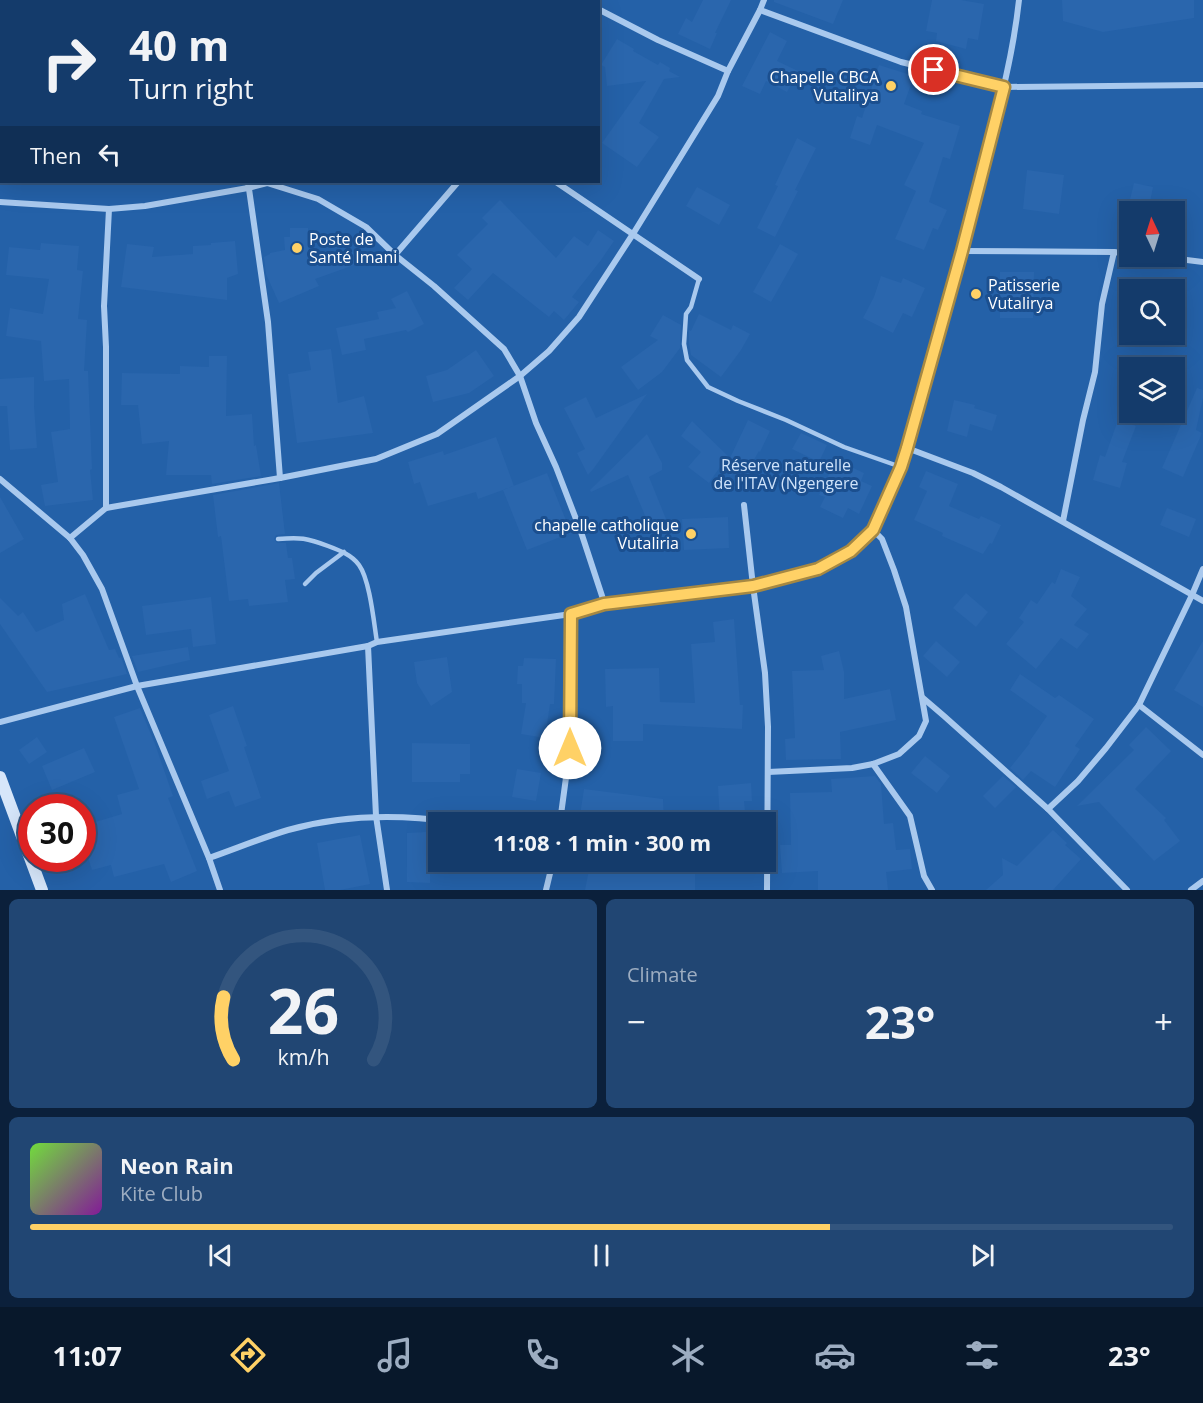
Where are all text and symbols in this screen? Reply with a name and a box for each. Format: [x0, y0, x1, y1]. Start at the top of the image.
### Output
text: 40 m [129, 16, 229, 73]
icon: right [30, 24, 108, 102]
pin [908, 44, 959, 95]
icon: arrive [917, 53, 950, 86]
place label: Chapelle CBCA Vutalirya [770, 66, 880, 106]
text: Turn right [129, 70, 254, 107]
marker: Chapelle CBCA Vutalirya [884, 79, 898, 93]
icon: left [93, 138, 126, 171]
text: Then [30, 140, 81, 170]
north arrow [1119, 201, 1185, 267]
map controls [1119, 201, 1185, 423]
place label: Poste de Santé Imani [309, 228, 397, 268]
marker: Poste de Santé Imani [290, 241, 304, 255]
place label: Patisserie Vutalirya [988, 274, 1060, 314]
button: search [1119, 279, 1185, 345]
marker: Patisserie Vutalirya [969, 287, 983, 301]
button: layers [1119, 357, 1185, 423]
park label: Réserve naturelle de l'ITAV (Ngengere [713, 454, 859, 494]
place label: chapelle catholique Vutaliria [534, 514, 679, 554]
marker: chapelle catholique Vutaliria [684, 527, 698, 541]
position arrow [538, 716, 602, 780]
speed limit sign: 30 [18, 794, 96, 872]
text: 11:08 · 1 min · 300 m [493, 827, 711, 857]
text: Climate [627, 961, 698, 988]
text: 26 [267, 967, 339, 1052]
text: 23° [865, 991, 935, 1052]
text: − [627, 999, 646, 1044]
text: + [1154, 999, 1173, 1044]
text: km/h [277, 1043, 329, 1072]
text: Neon Rain [120, 1150, 234, 1180]
text: Kite Club [120, 1180, 203, 1207]
icon: previous [204, 1239, 237, 1272]
icon: pause [585, 1239, 618, 1272]
icon: next [966, 1239, 999, 1272]
icon: directions [227, 1334, 269, 1376]
icon: music [374, 1334, 416, 1376]
icon: phone [521, 1334, 563, 1376]
icon: climate [667, 1334, 709, 1376]
icon: car [814, 1334, 856, 1376]
icon: filters [961, 1334, 1003, 1376]
text: 11:07 [52, 1337, 122, 1374]
text: 23° [1108, 1337, 1150, 1374]

